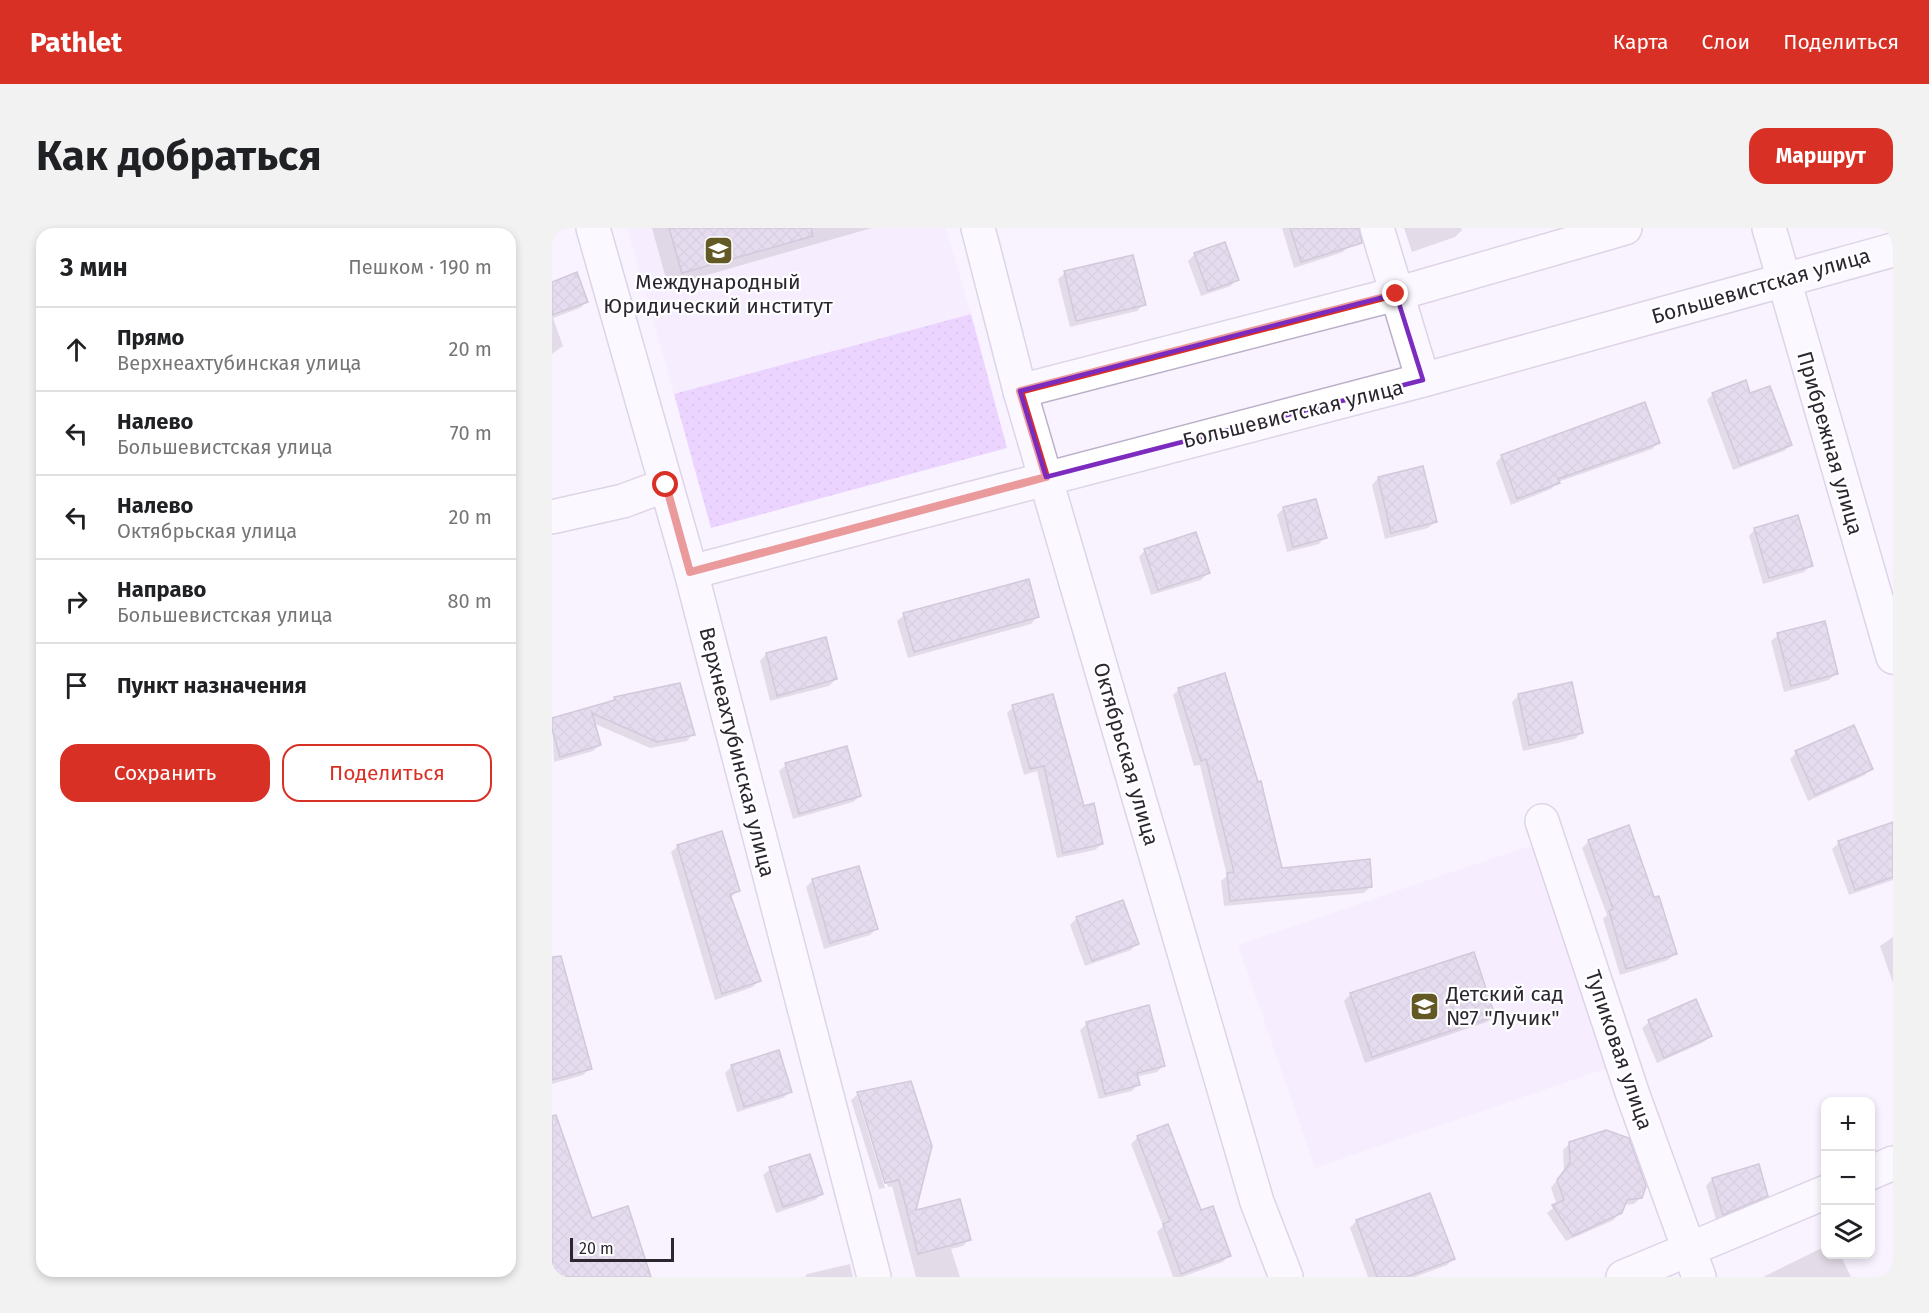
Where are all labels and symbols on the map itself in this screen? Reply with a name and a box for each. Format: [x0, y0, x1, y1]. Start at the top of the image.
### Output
school or university icon: Международный Юридический институт [702, 235, 734, 267]
street label: Большевистская улица [1649, 242, 1873, 330]
place label: Международный Юридический институт [603, 269, 833, 319]
route end [1382, 280, 1408, 306]
street label: Прибрежная улица [1791, 348, 1869, 538]
street label: Большевистская улица [1180, 374, 1406, 454]
route start [652, 471, 678, 497]
street label: Верхнеахтубинская улица [693, 624, 781, 880]
street label: Октябрьская улица [1087, 659, 1165, 849]
street label: Тупиковая улица [1580, 967, 1658, 1133]
place label: Детский сад №7 "Лучик" [1445, 981, 1563, 1031]
school or university icon: Детский сад №7 "Лучик" [1409, 990, 1441, 1022]
scale bar [570, 1235, 674, 1262]

